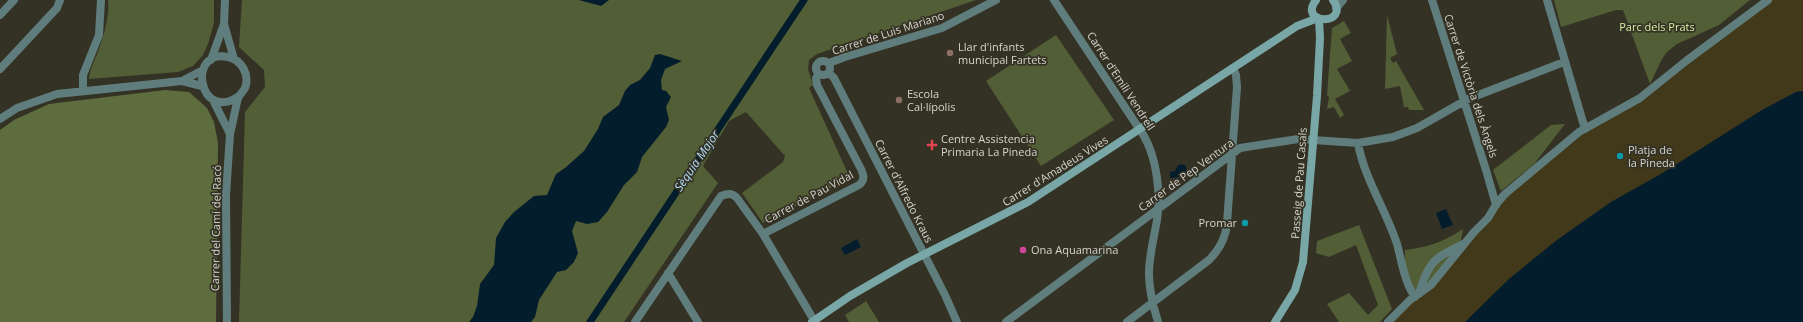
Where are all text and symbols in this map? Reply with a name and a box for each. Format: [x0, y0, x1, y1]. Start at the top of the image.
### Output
street label: Carrer de Luis Mariano [830, 7, 946, 58]
street label: Carrer de Victòria dels Àngels [1441, 12, 1502, 160]
park label: Parc dels Prats [1619, 19, 1695, 34]
street label: Carrer d'Emili Vendrell [1084, 29, 1159, 133]
place label: Llar d'infants municipal Fartets [958, 39, 1047, 67]
marker: Llar d'infants municipal Fartets [945, 48, 955, 58]
place label: Escola Cal·lípolis [907, 86, 955, 114]
marker: Escola Cal·lípolis [894, 95, 904, 105]
water label: Sèquia Major [670, 126, 724, 195]
street label: Passeig de Pau Casals [1287, 127, 1310, 239]
place label: Centre Assistencia Primaria La Pineda [941, 131, 1037, 159]
street label: Carrer d'Amadeus Vives [999, 132, 1110, 209]
street label: Carrer de Pep Ventura [1135, 135, 1236, 214]
street label: Carrer d'Alfredo Kraus [872, 136, 937, 245]
marker: Centre Assistencia Primaria La Pineda [926, 139, 938, 151]
place label: Platja de la Pineda [1628, 142, 1675, 170]
marker: Platja de la Pineda [1615, 151, 1625, 161]
street label: Carrer del Camí del Racó [207, 164, 224, 291]
street label: Carrer de Pau Vidal [762, 167, 856, 226]
place label: Promar [1198, 215, 1237, 230]
marker: Promar [1240, 218, 1250, 228]
place label: Ona Aquamarina [1031, 242, 1118, 257]
marker: Ona Aquamarina [1018, 245, 1028, 255]

